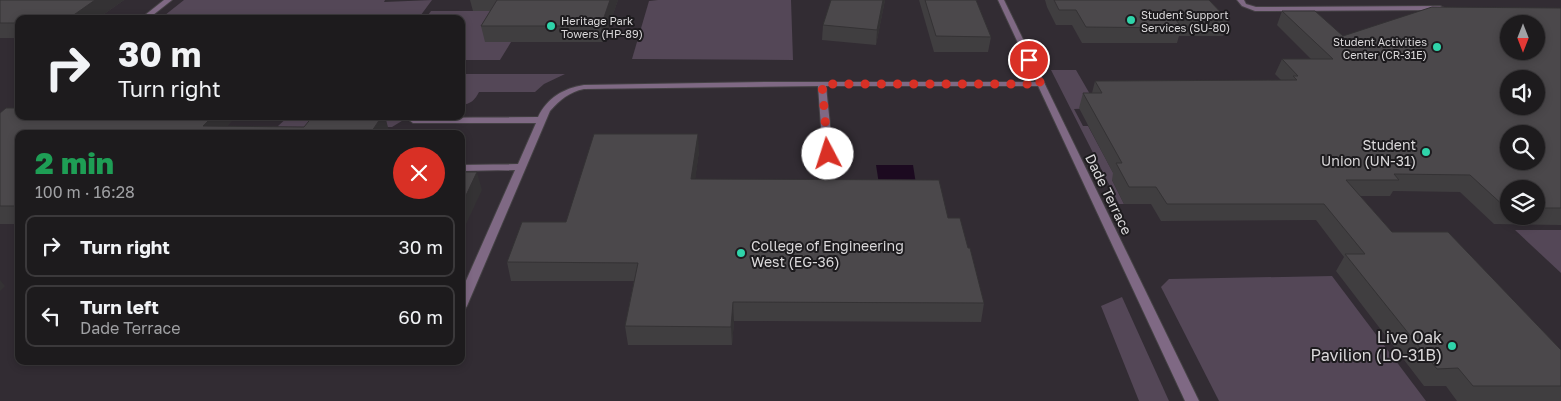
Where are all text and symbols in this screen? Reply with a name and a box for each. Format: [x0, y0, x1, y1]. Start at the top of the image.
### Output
place label: Student Support Services (SU-80) [1141, 8, 1230, 34]
place label: Heritage Park Towers (HP-89) [561, 14, 643, 40]
marker: Student Support Services (SU-80) [1125, 14, 1137, 26]
north arrow [1500, 15, 1545, 60]
map controls [1500, 15, 1545, 225]
marker: Heritage Park Towers (HP-89) [545, 20, 557, 32]
text: 30 m [118, 33, 201, 75]
icon: right [35, 35, 100, 100]
place label: Student Activities Center (CR-31E) [1333, 35, 1427, 61]
pin [1008, 39, 1050, 81]
marker: Student Activities Center (CR-31E) [1431, 41, 1443, 53]
icon: arrive [1015, 46, 1043, 74]
button: sound [1500, 70, 1545, 115]
text: Turn right [118, 75, 221, 102]
button: search [1500, 125, 1545, 170]
position arrow [801, 127, 853, 179]
place label: Student Union (UN-31) [1321, 136, 1416, 169]
text: 2 min [35, 145, 114, 181]
marker: Student Union (UN-31) [1420, 146, 1432, 158]
button: close [393, 147, 445, 199]
street label: Dade Terrace [1082, 151, 1136, 237]
button: layers [1500, 180, 1545, 225]
text: 100 m · 16:28 [35, 182, 135, 202]
icon: right [37, 232, 65, 260]
text: Turn right [80, 235, 170, 258]
text: 30 m [399, 235, 443, 258]
place label: College of Engineering West (EG-36) [751, 237, 904, 270]
marker: College of Engineering West (EG-36) [735, 247, 747, 259]
text: Turn left [80, 295, 159, 318]
icon: left [37, 302, 65, 330]
text: 60 m [398, 305, 443, 328]
text: Dade Terrace [80, 318, 180, 338]
place label: Live Oak Pavilion (LO-31B) [1310, 327, 1442, 365]
marker: Live Oak Pavilion (LO-31B) [1446, 340, 1458, 352]

